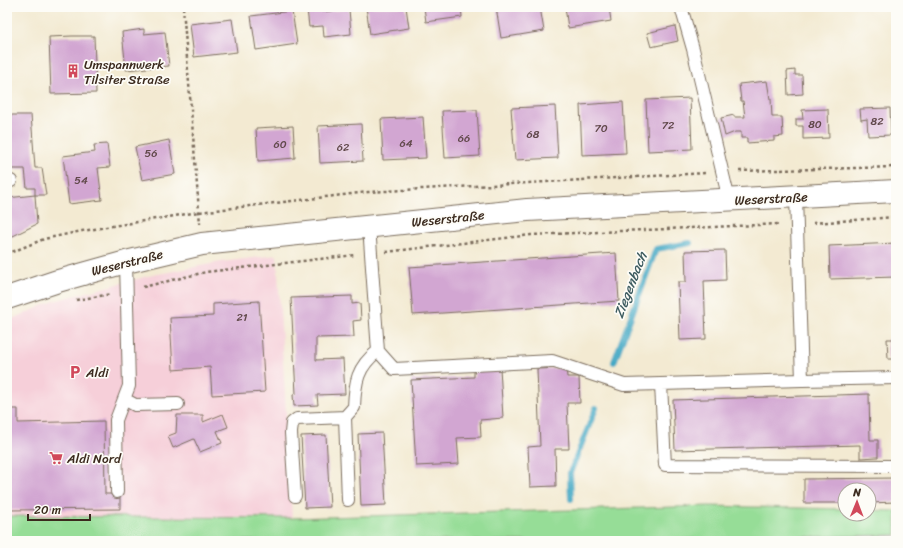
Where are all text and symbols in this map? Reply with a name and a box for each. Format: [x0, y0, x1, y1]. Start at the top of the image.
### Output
place label: Umspannwerk Tilsiter Straße [84, 53, 170, 91]
building icon: Umspannwerk Tilsiter Straße [65, 63, 81, 79]
house number: 82 [871, 112, 884, 131]
house number: 80 [808, 115, 822, 134]
house number: 72 [662, 116, 675, 135]
house number: 70 [594, 119, 608, 138]
house number: 68 [527, 125, 540, 144]
house number: 66 [458, 129, 470, 148]
house number: 64 [399, 134, 413, 153]
house number: 60 [273, 135, 287, 154]
house number: 62 [337, 138, 350, 157]
house number: 56 [145, 144, 157, 163]
house number: 54 [74, 171, 88, 190]
street label: Weserstraße [734, 185, 809, 212]
street label: Weserstraße [410, 203, 486, 234]
street label: Weserstraße [89, 242, 166, 283]
water label: Ziegenbach [606, 247, 655, 322]
house number: 21 [236, 308, 248, 327]
place label: Aldi [85, 361, 109, 384]
parking icon: Aldi [67, 364, 83, 380]
place label: Aldi Nord [66, 447, 122, 470]
supermarket icon: Aldi Nord [48, 450, 64, 466]
north arrow [837, 482, 877, 522]
text: N [852, 483, 862, 502]
scale bar [28, 496, 90, 522]
text: 20 m [34, 499, 61, 521]

